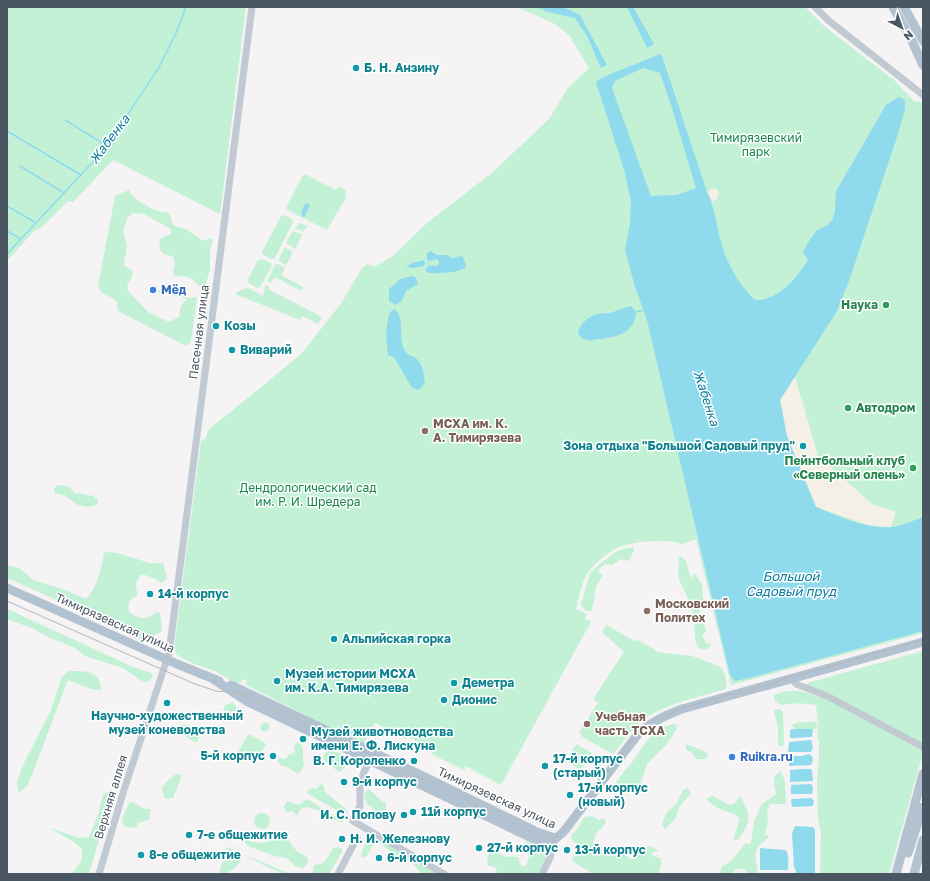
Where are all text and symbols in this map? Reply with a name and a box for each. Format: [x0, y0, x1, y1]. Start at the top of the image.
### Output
north arrow [882, 8, 922, 48]
text: N [901, 28, 916, 44]
place label: Б. Н. Анзину [364, 60, 440, 75]
marker: Б. Н. Анзину [351, 63, 361, 73]
water label: Жабенка [85, 111, 133, 167]
park label: Тимирязевский парк [710, 130, 802, 159]
place label: Мёд [161, 282, 187, 297]
street label: Пасечная улица [185, 284, 212, 380]
marker: Мёд [148, 285, 158, 295]
place label: Наука [841, 297, 878, 312]
marker: Наука [881, 300, 891, 310]
place label: Козы [224, 318, 256, 333]
marker: Козы [211, 321, 221, 331]
place label: Виварий [240, 342, 292, 357]
marker: Виварий [227, 345, 237, 355]
water label: Жабенка [690, 368, 724, 428]
place label: Автодром [856, 400, 916, 415]
marker: Автодром [843, 403, 853, 413]
place label: МСХА им. К. А. Тимирязева [433, 416, 521, 445]
marker: МСХА им. К. А. Тимирязева [420, 426, 430, 436]
place label: Зона отдыха "Большой Садовый пруд" [563, 438, 795, 453]
marker: Зона отдыха "Большой Садовый пруд" [798, 441, 808, 451]
place label: Пейнтбольный клуб «Северный олень» [784, 453, 906, 482]
marker: Пейнтбольный клуб «Северный олень» [908, 463, 918, 473]
park label: Дендрологический сад им. Р. И. Шредера [240, 480, 376, 509]
water label: Большой Садовый пруд [746, 568, 837, 599]
place label: 14-й корпус [158, 586, 229, 601]
street label: Тимирязевская улица [53, 589, 177, 656]
marker: 14-й корпус [145, 589, 155, 599]
place label: Московский Политех [655, 596, 729, 625]
marker: Московский Политех [642, 606, 652, 616]
place label: Альпийская горка [342, 631, 451, 646]
marker: Альпийская горка [329, 634, 339, 644]
place label: Музей истории МСХА им. К.А. Тимирязева [285, 666, 416, 695]
place label: Деметра [462, 675, 514, 690]
marker: Музей истории МСХА им. К.А. Тимирязева [272, 676, 282, 686]
marker: Деметра [449, 678, 459, 688]
place label: Дионис [452, 692, 497, 707]
marker: Дионис [439, 695, 449, 705]
marker: Научно-художественный музей коневодства [162, 698, 172, 708]
place label: Научно-художественный музей коневодства [91, 708, 243, 737]
place label: Учебная часть ТСХА [595, 709, 666, 738]
marker: Учебная часть ТСХА [582, 719, 592, 729]
place label: Музей животноводства имени Е. Ф. Лискуна [311, 724, 453, 753]
marker: Музей животноводства имени Е. Ф. Лискуна [298, 734, 308, 744]
place label: 5-й корпус [200, 748, 265, 763]
place label: Ruikra.ru [740, 749, 793, 764]
marker: 5-й корпус [268, 751, 278, 761]
place label: 17-й корпус (старый) [553, 751, 623, 780]
marker: Ruikra.ru [727, 752, 737, 762]
street label: Верхняя аллея [91, 753, 130, 841]
place label: В. Г. Короленко [313, 753, 406, 768]
marker: В. Г. Короленко [409, 756, 419, 766]
marker: 17-й корпус (старый) [540, 761, 550, 771]
street label: Тимирязевская улица [436, 763, 559, 832]
place label: 9-й корпус [352, 774, 417, 789]
marker: 9-й корпус [339, 777, 349, 787]
place label: 17-й корпус (новый) [578, 780, 648, 809]
marker: 17-й корпус (новый) [565, 790, 575, 800]
place label: 11й корпус [421, 804, 486, 819]
place label: И. С. Попову [320, 807, 397, 822]
marker: 11й корпус [408, 807, 418, 817]
marker: И. С. Попову [399, 810, 409, 820]
place label: 7-е общежитие [197, 827, 288, 842]
marker: 7-е общежитие [184, 830, 194, 840]
place label: Н. И. Железнову [350, 831, 451, 846]
marker: Н. И. Железнову [337, 834, 347, 844]
place label: 27-й корпус [487, 840, 558, 855]
place label: 13-й корпус [575, 842, 646, 857]
marker: 27-й корпус [474, 843, 484, 853]
marker: 13-й корпус [562, 845, 572, 855]
place label: 8-е общежитие [149, 847, 241, 862]
marker: 8-е общежитие [136, 850, 146, 860]
place label: 6-й корпус [387, 850, 452, 865]
marker: 6-й корпус [374, 853, 384, 863]

